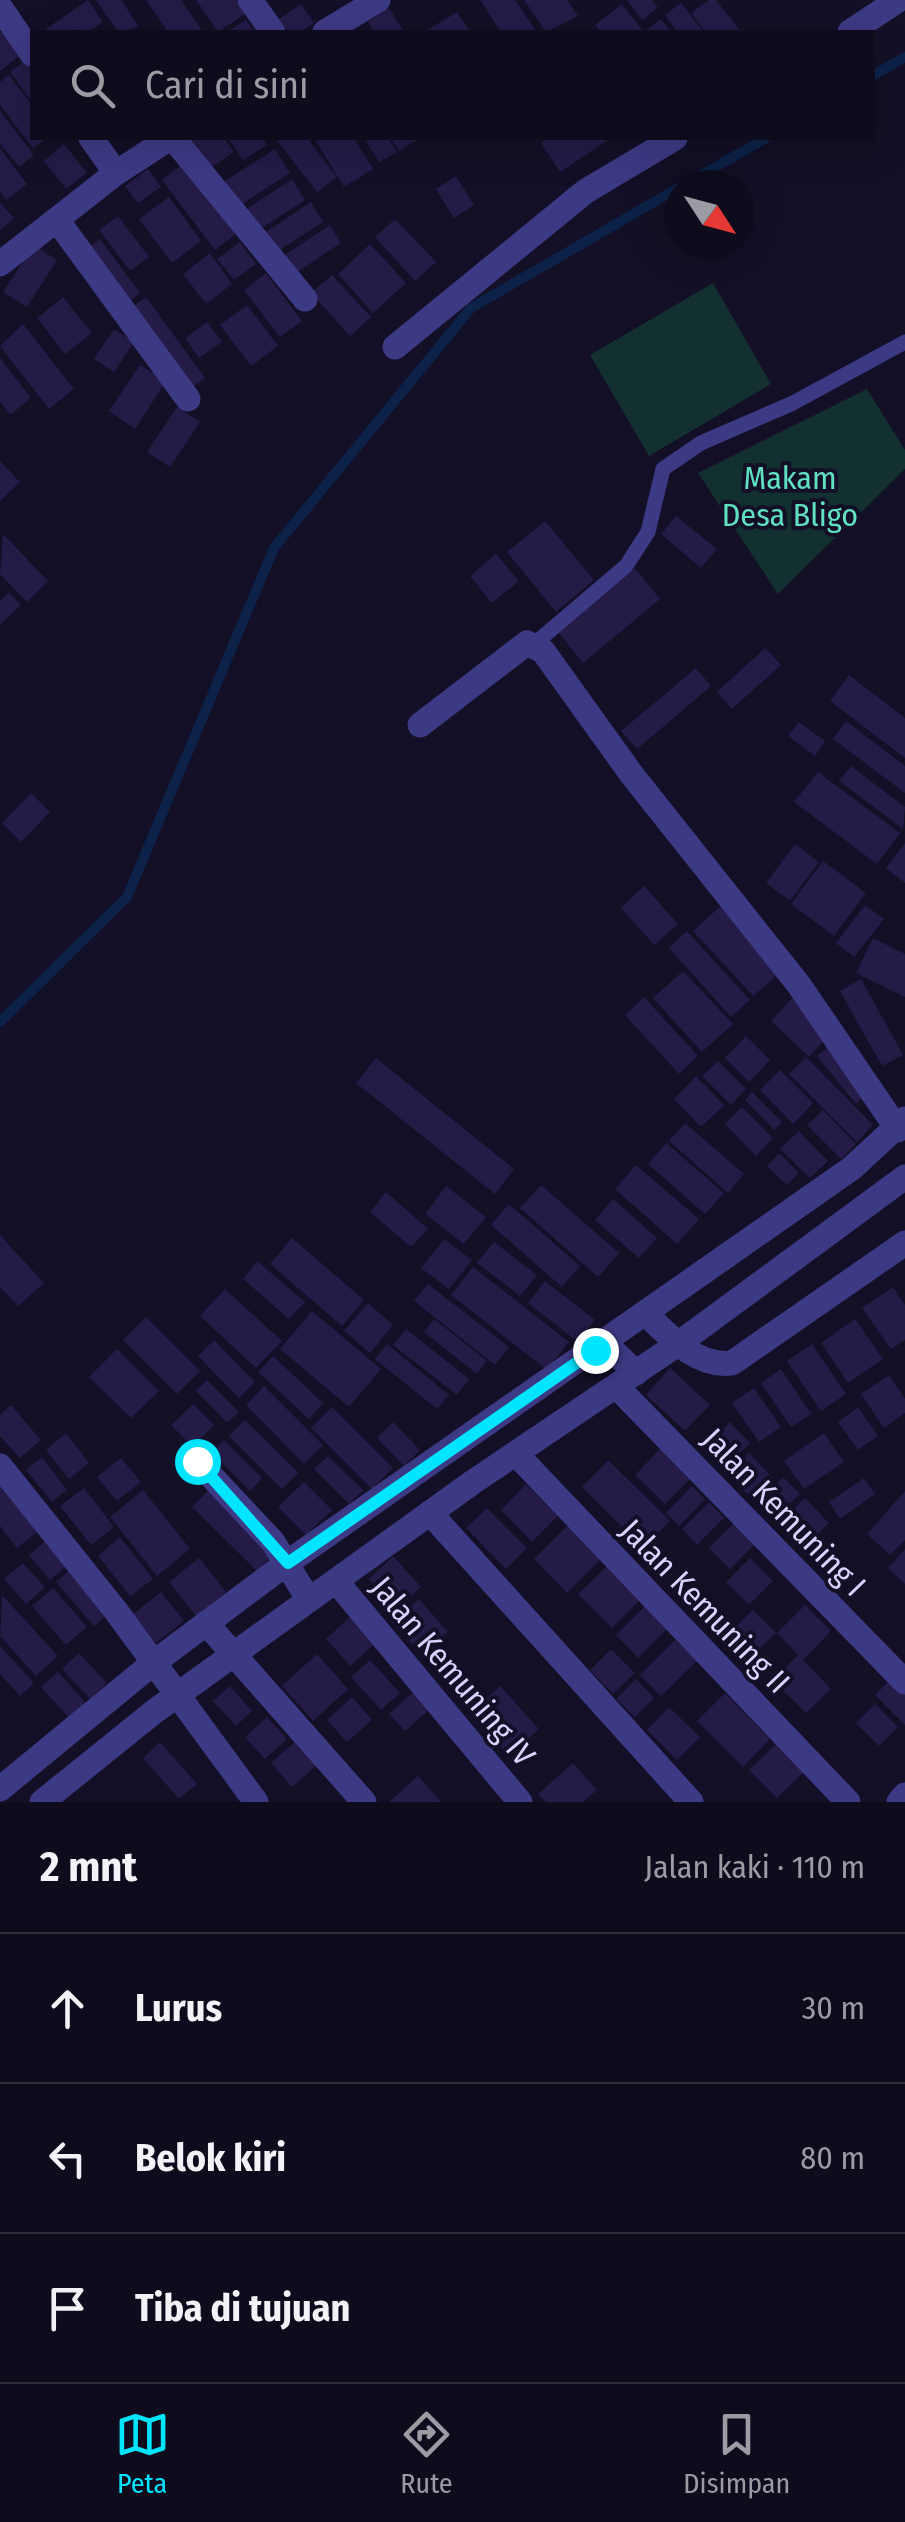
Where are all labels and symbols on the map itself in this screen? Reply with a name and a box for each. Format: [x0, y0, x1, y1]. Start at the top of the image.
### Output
north arrow [665, 170, 755, 260]
park label: Makam Desa Bligo [722, 459, 858, 534]
route end [573, 1328, 619, 1374]
street label: Jalan Kemuning I [694, 1420, 874, 1604]
route start [175, 1439, 221, 1485]
street label: Jalan Kemuning II [612, 1511, 798, 1701]
street label: Jalan Kemuning IV [363, 1569, 544, 1774]

